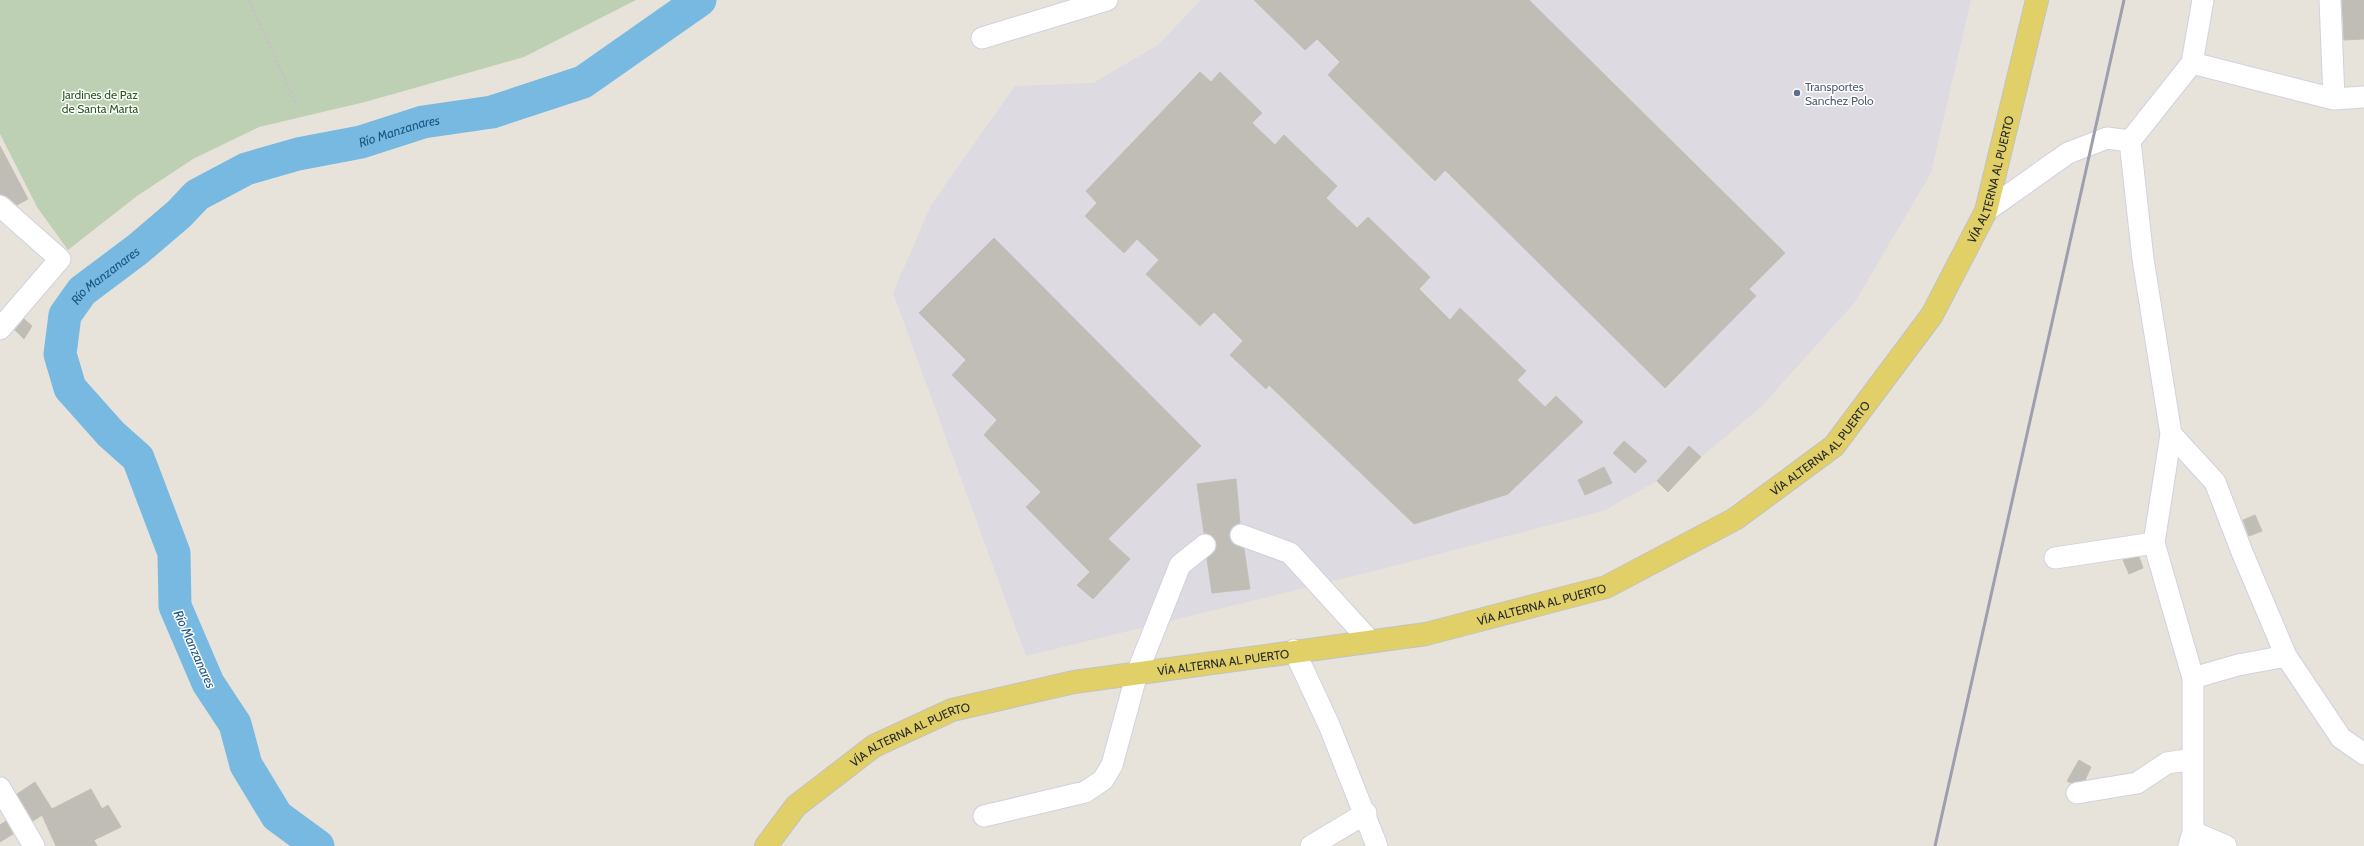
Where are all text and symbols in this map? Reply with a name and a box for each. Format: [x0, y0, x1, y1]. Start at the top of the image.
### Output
place label: Transportes Sanchez Polo [1805, 79, 1874, 108]
park label: Jardines de Paz de Santa Marta [61, 87, 138, 116]
marker: Transportes Sanchez Polo [1792, 88, 1802, 98]
water label: Río Manzanares [356, 112, 441, 150]
street label: VÍA ALTERNA AL PUERTO [1963, 114, 2016, 245]
water label: Río Manzanares [67, 243, 143, 307]
street label: VÍA ALTERNA AL PUERTO [1767, 398, 1873, 498]
street label: VÍA ALTERNA AL PUERTO [1475, 580, 1608, 628]
water label: Río Manzanares [171, 607, 219, 691]
street label: VÍA ALTERNA AL PUERTO [1156, 645, 1290, 678]
street label: VÍA ALTERNA AL PUERTO [847, 699, 971, 770]

